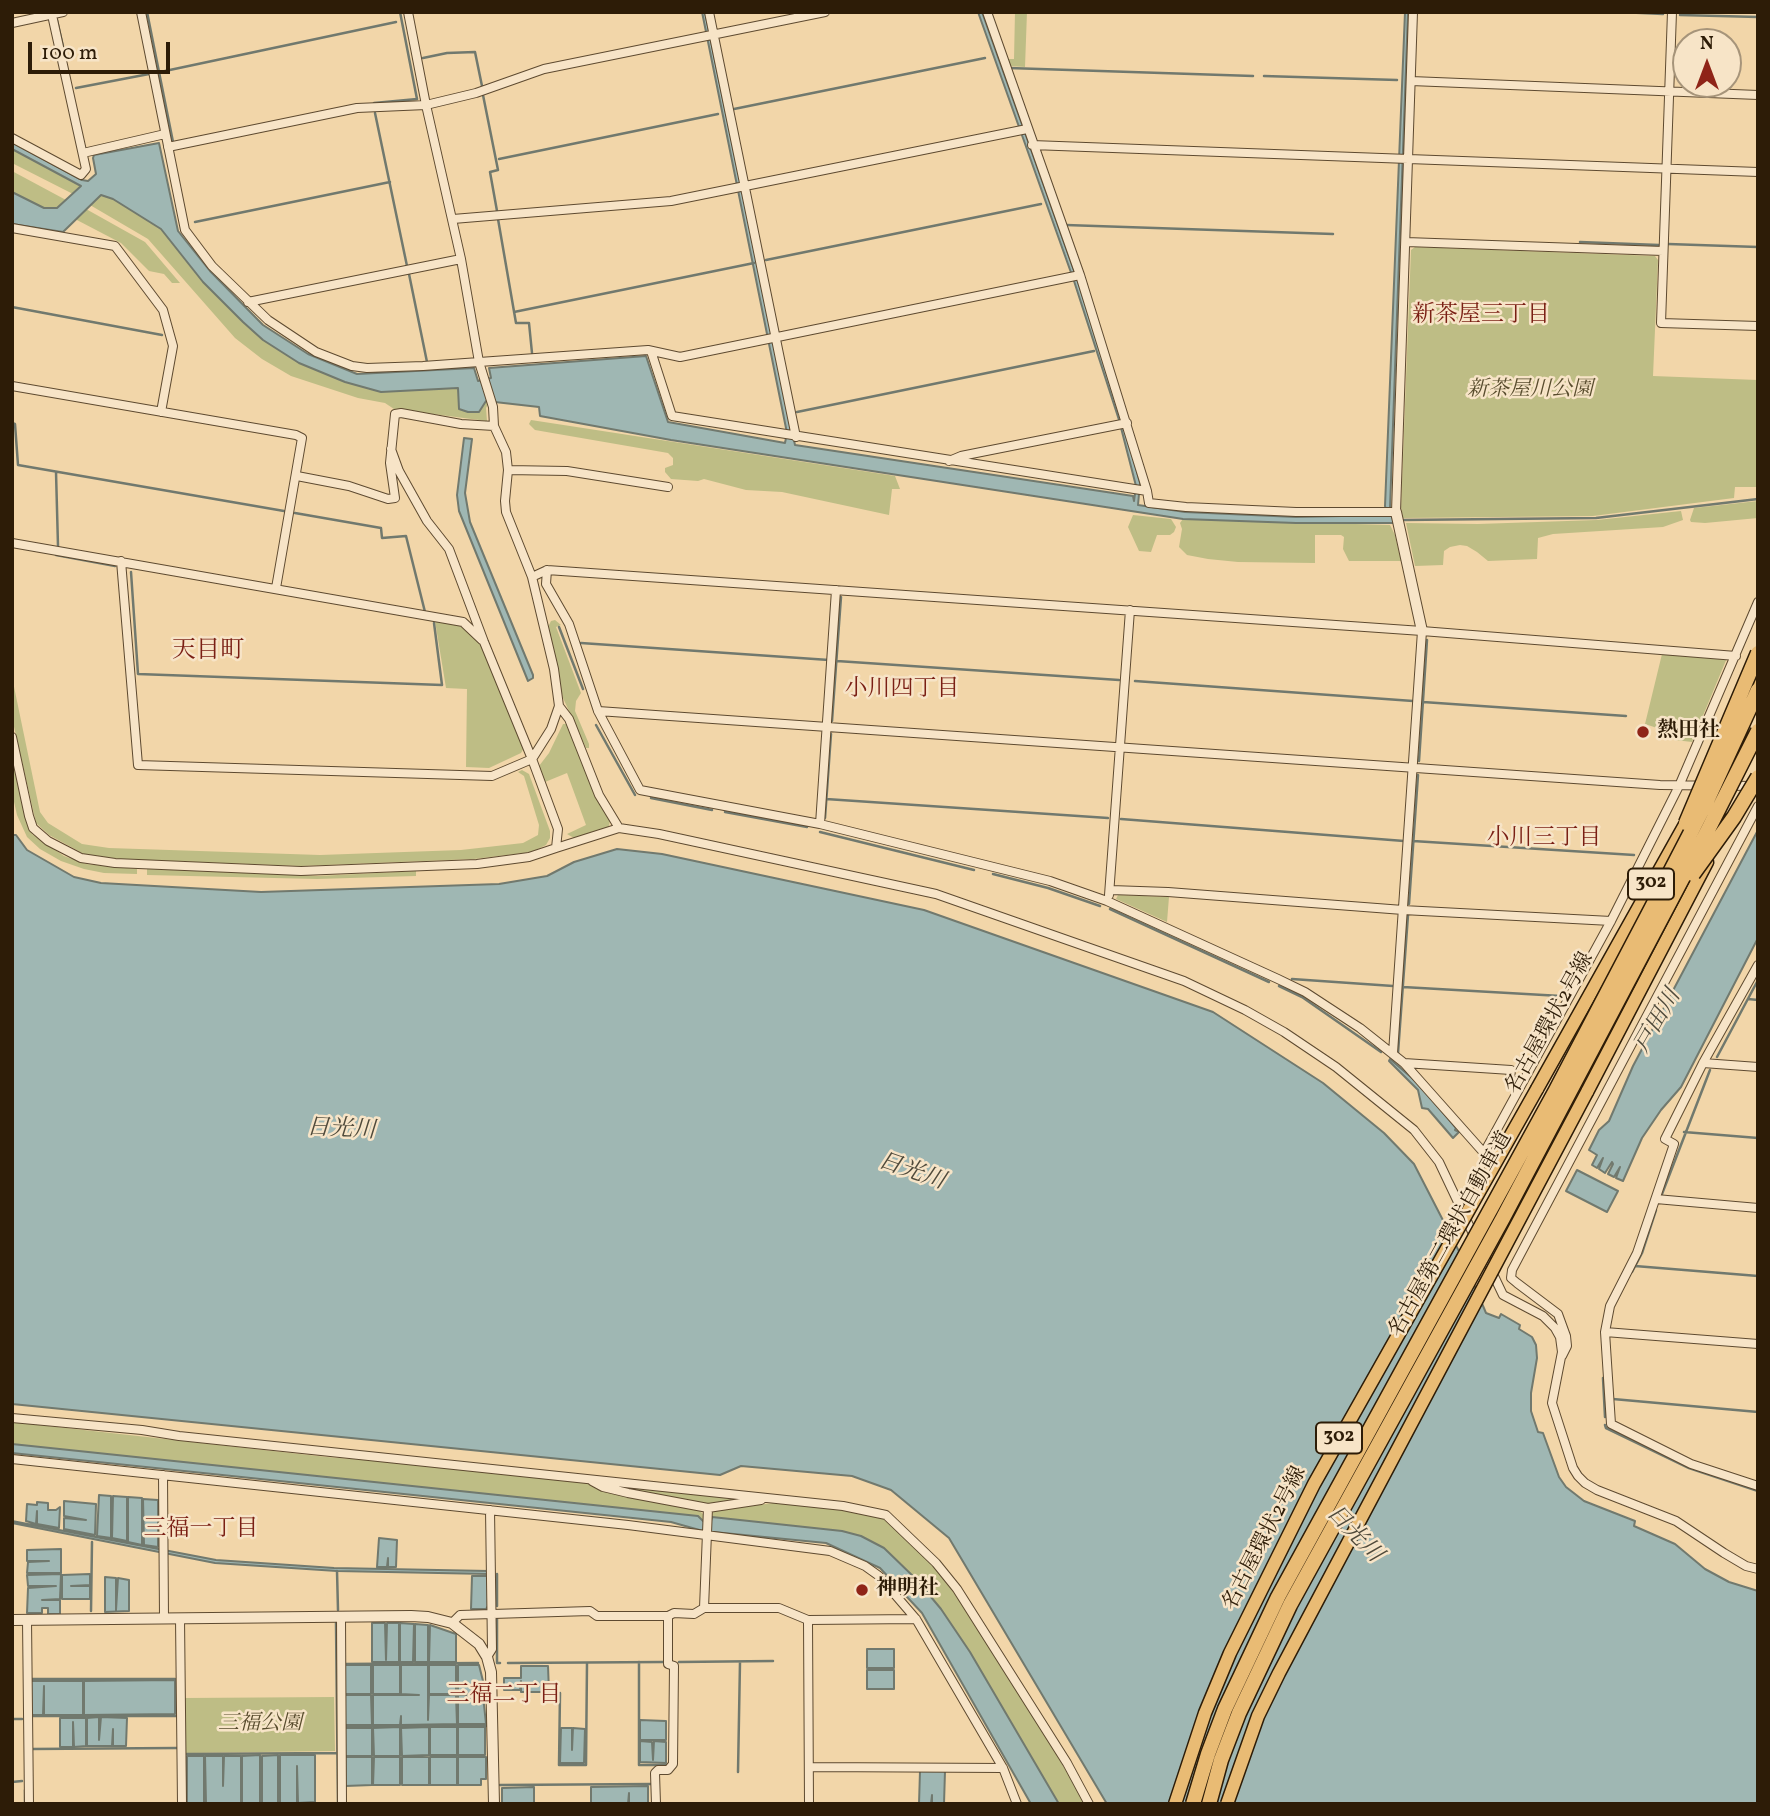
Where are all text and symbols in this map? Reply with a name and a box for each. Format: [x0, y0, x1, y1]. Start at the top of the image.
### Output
scale bar [32, 28, 173, 72]
north arrow [1672, 28, 1742, 98]
text: N [1700, 31, 1714, 57]
text: 100 m [41, 39, 98, 68]
district label: 新茶屋三丁目 [1412, 303, 1550, 331]
park label: 新茶屋川公園 [1467, 378, 1593, 404]
district label: 天目町 [172, 639, 244, 667]
district label: 小川四丁目 [845, 677, 959, 705]
place label: 熱田社 [1657, 719, 1720, 745]
marker: 熱田社 [1635, 724, 1651, 740]
district label: 小川三丁目 [1487, 826, 1601, 854]
road number: 302 [1628, 869, 1674, 900]
street label: 名古屋環状2号線 [1502, 949, 1600, 1099]
water label: 戸田川 [1630, 985, 1688, 1059]
water label: 日光川 [306, 1115, 376, 1147]
street label: 名古屋第二環状自動車道 [1385, 1128, 1519, 1342]
water label: 日光川 [874, 1149, 948, 1197]
road number: 302 [1316, 1422, 1362, 1454]
street label: 名古屋環状2号線 [1219, 1463, 1313, 1615]
water label: 日光川 [1319, 1501, 1387, 1569]
district label: 三福一丁目 [144, 1517, 258, 1545]
place label: 神明社 [876, 1577, 939, 1603]
marker: 神明社 [854, 1582, 870, 1598]
district label: 三福二丁目 [447, 1683, 561, 1711]
park label: 三福公園 [218, 1712, 302, 1738]

